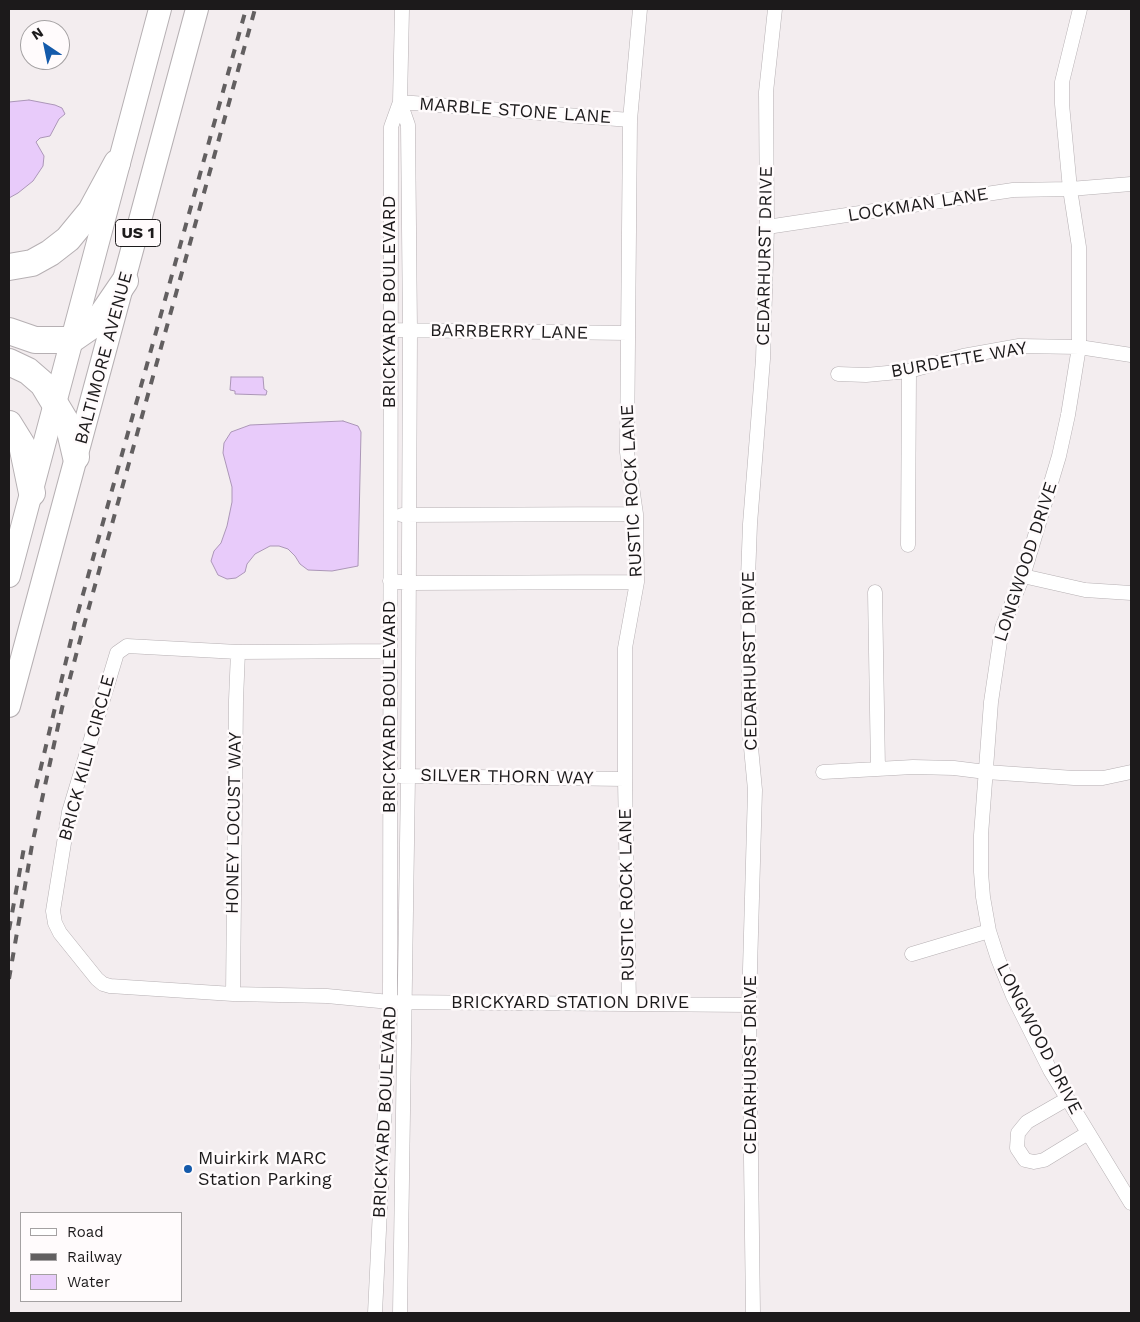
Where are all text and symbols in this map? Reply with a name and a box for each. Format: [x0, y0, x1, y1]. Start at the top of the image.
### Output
north arrow [20, 20, 70, 70]
text: N [28, 24, 46, 43]
street label: MARBLE STONE LANE [418, 94, 612, 128]
street label: CEDARHURST DRIVE [753, 166, 777, 346]
street label: LOCKMAN LANE [846, 183, 990, 227]
street label: BRICKYARD BOULEVARD [379, 196, 401, 408]
road number: US 1 [116, 220, 160, 247]
street label: BALTIMORE AVENUE [71, 269, 137, 447]
street label: BARRBERRY LANE [430, 320, 588, 344]
street label: BURDETTE WAY [889, 337, 1029, 383]
street label: RUSTIC ROCK LANE [617, 404, 647, 578]
street label: LONGWOOD DRIVE [990, 479, 1062, 645]
street label: CEDARHURST DRIVE [738, 571, 762, 751]
street label: BRICKYARD BOULEVARD [379, 601, 401, 813]
street label: BRICK KILN CIRCLE [54, 673, 120, 843]
street label: HONEY LOCUST WAY [222, 732, 246, 914]
street label: SILVER THORN WAY [420, 765, 594, 789]
street label: RUSTIC ROCK LANE [615, 808, 639, 982]
street label: LONGWOOD DRIVE [992, 960, 1086, 1118]
street label: CEDARHURST DRIVE [740, 975, 762, 1155]
street label: BRICKYARD STATION DRIVE [451, 992, 689, 1014]
street label: BRICKYARD BOULEVARD [369, 1005, 401, 1219]
place label: Muirkirk MARC Station Parking [198, 1148, 332, 1190]
marker: Muirkirk MARC Station Parking [182, 1163, 194, 1175]
legend [20, 1212, 182, 1302]
text: Road [67, 1223, 104, 1241]
text: Railway [67, 1248, 122, 1266]
text: Water [67, 1273, 110, 1291]

